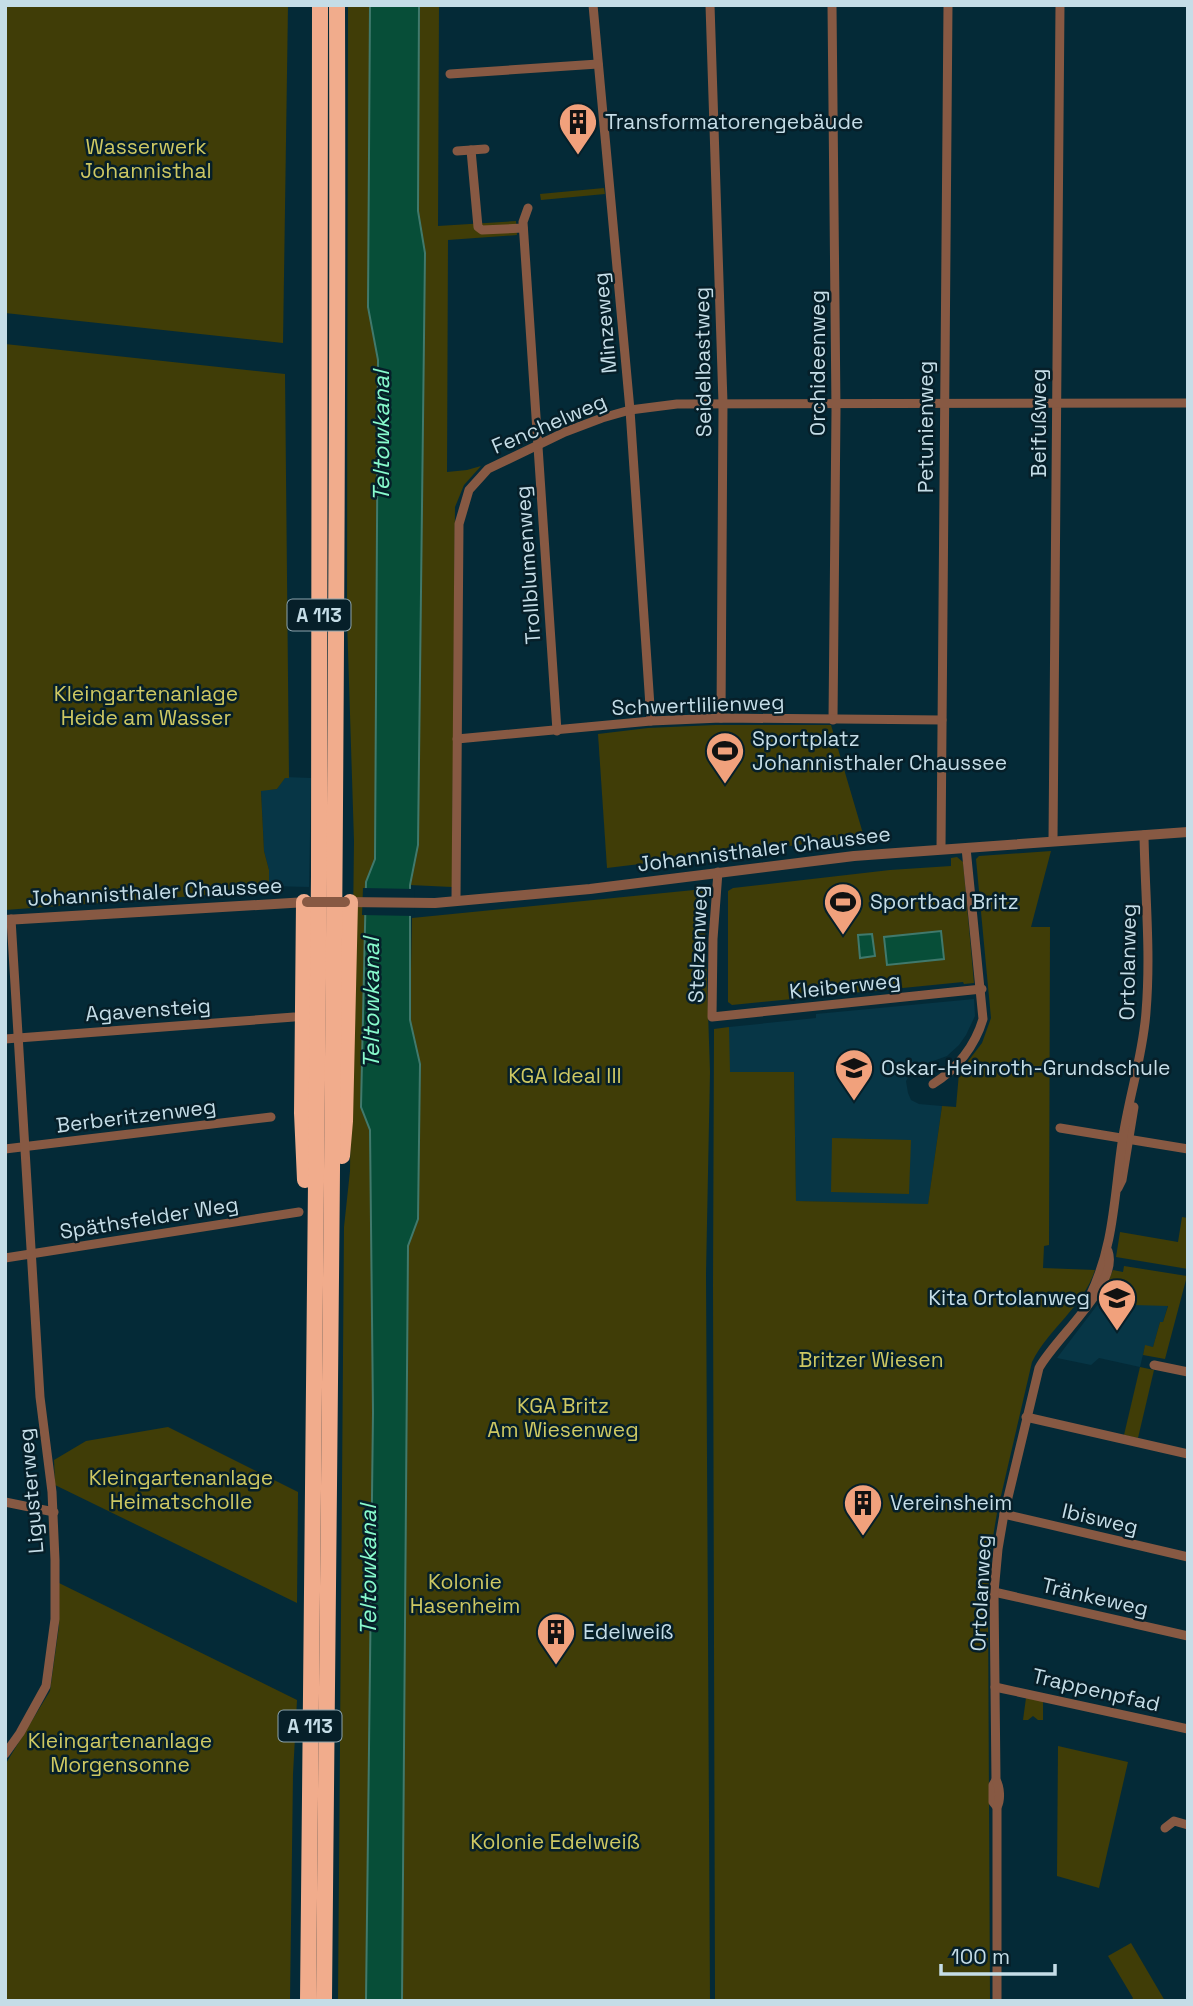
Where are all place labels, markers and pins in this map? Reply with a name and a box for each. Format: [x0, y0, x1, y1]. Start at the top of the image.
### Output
building icon: Transformatorengebäude [557, 101, 599, 156]
place label: Transformatorengebäude [605, 108, 863, 135]
place label: Sportplatz Johannisthaler Chaussee [752, 725, 1007, 776]
sports icon: Sportplatz Johannisthaler Chaussee [704, 730, 746, 785]
sports icon: Sportbad Britz [822, 881, 864, 936]
place label: Sportbad Britz [870, 888, 1019, 915]
school or university icon: Oskar-Heinroth-Grundschule [833, 1047, 875, 1102]
place label: Oskar-Heinroth-Grundschule [881, 1054, 1170, 1081]
school or university icon: Kita Ortolanweg [1096, 1277, 1138, 1332]
place label: Kita Ortolanweg [928, 1284, 1090, 1311]
building icon: Vereinsheim [842, 1482, 884, 1537]
place label: Vereinsheim [890, 1489, 1012, 1516]
building icon: Edelweiß [535, 1611, 577, 1666]
place label: Edelweiß [583, 1618, 673, 1645]

